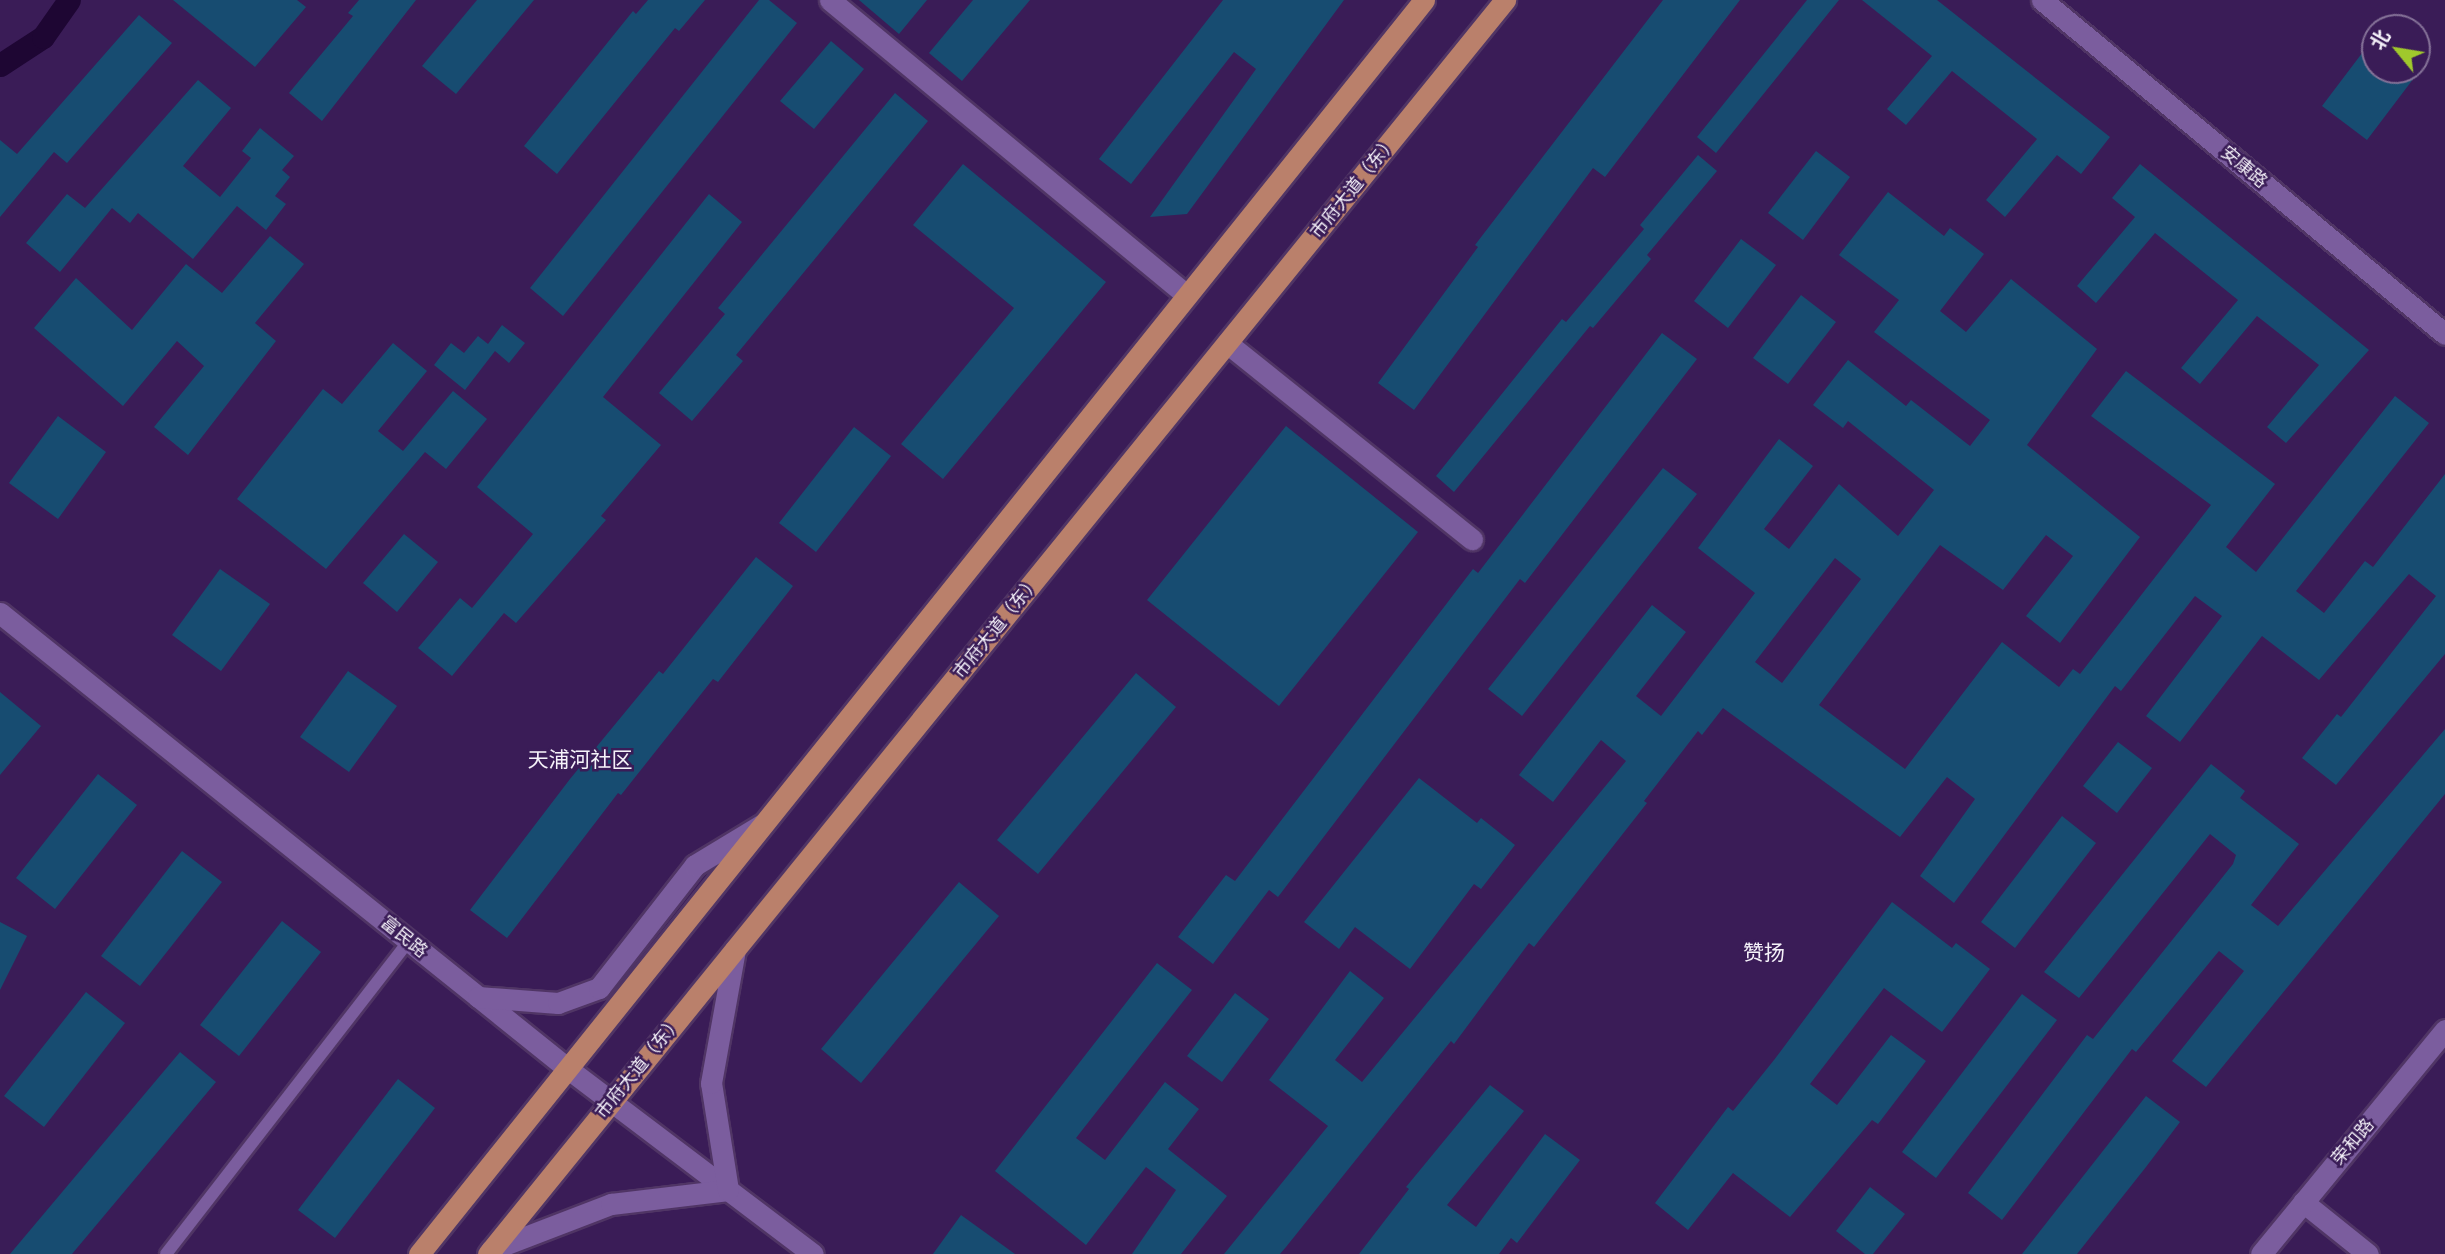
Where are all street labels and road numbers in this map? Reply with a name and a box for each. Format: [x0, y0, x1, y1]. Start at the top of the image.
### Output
street label: 市府大道（东） [1306, 131, 1402, 243]
street label: 安康路 [2216, 141, 2272, 193]
street label: 市府大道（东） [949, 571, 1045, 683]
street label: 富民路 [376, 912, 432, 962]
street label: 市府大道（东） [591, 1011, 687, 1123]
street label: 荣和路 [2327, 1114, 2379, 1170]

